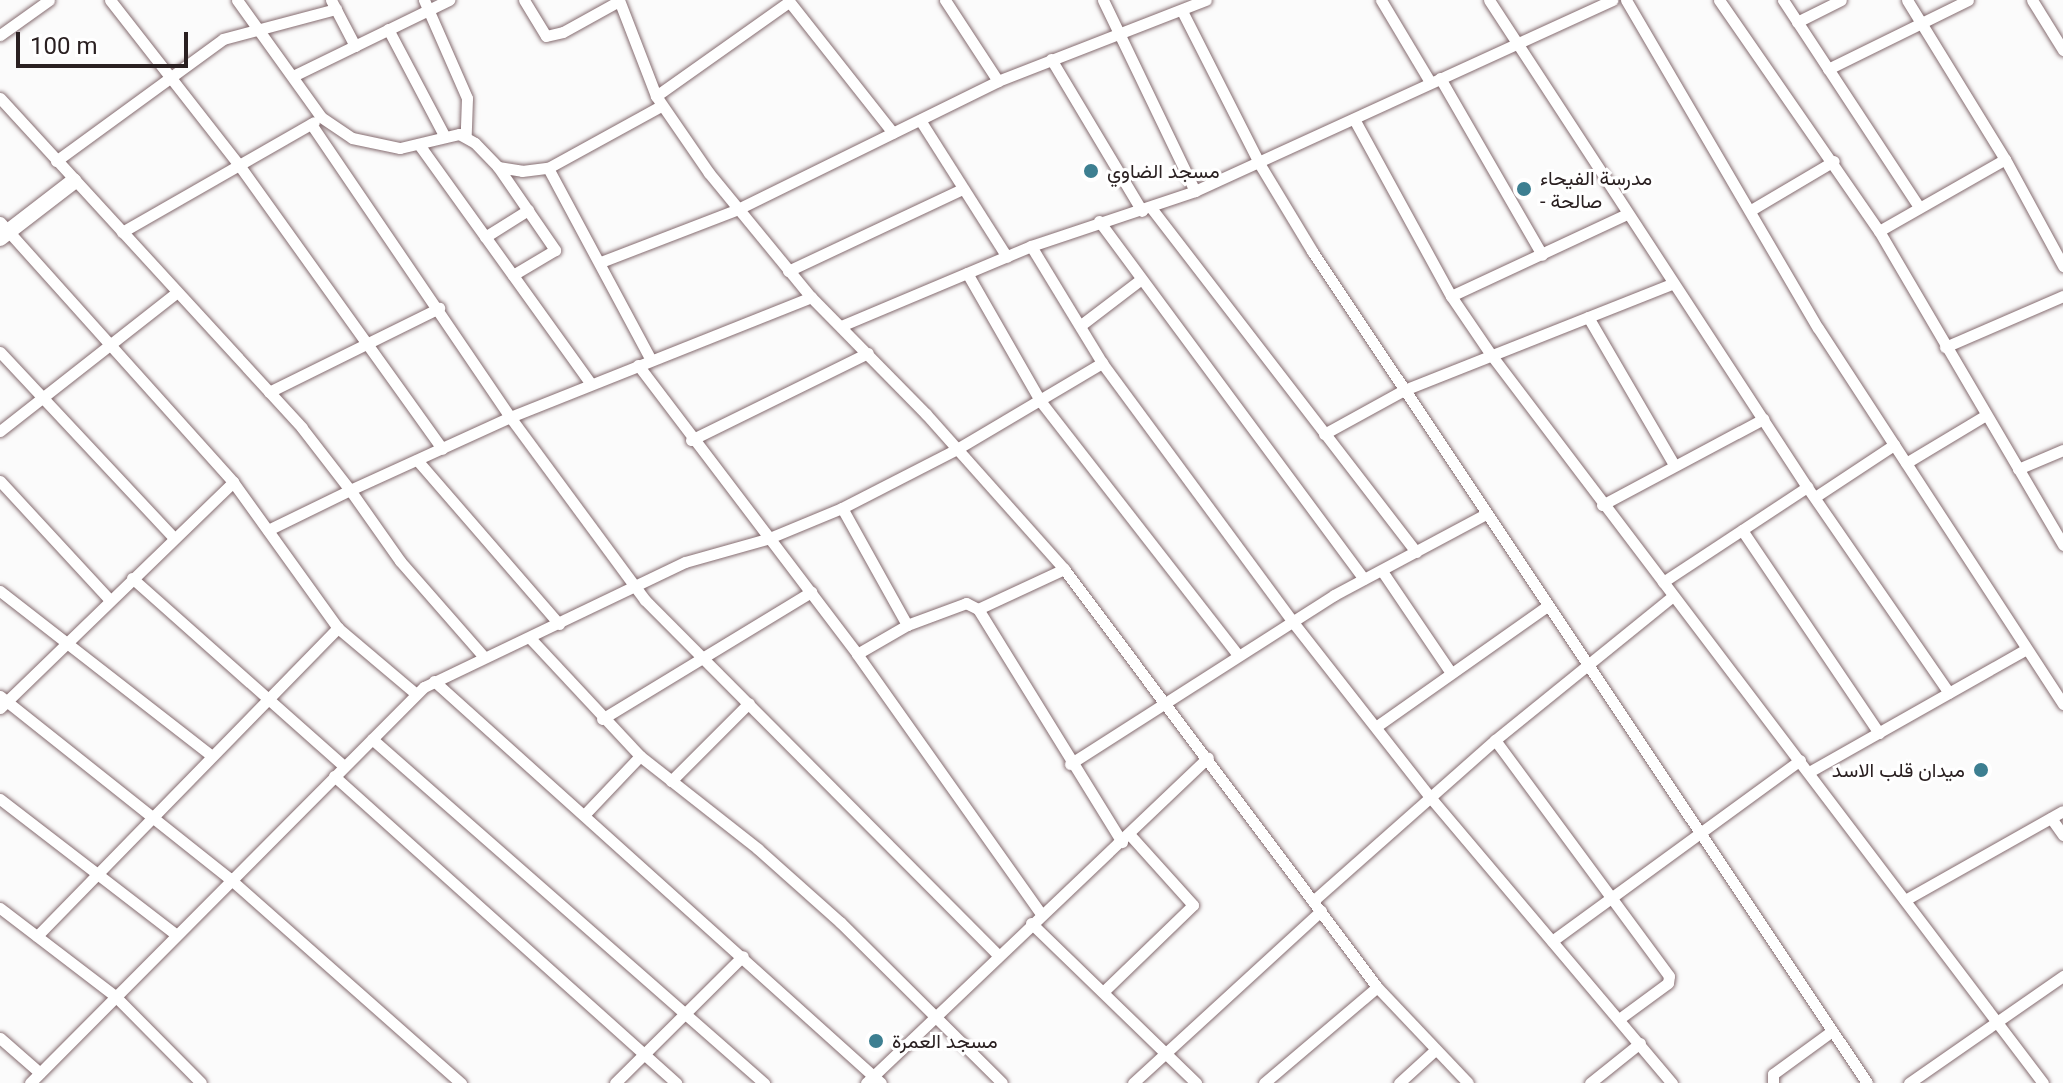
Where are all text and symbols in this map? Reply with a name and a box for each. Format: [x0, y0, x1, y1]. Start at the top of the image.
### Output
scale bar [20, 16, 192, 66]
text: 100 m [30, 32, 97, 60]
place label: مسجد الضاوي [1107, 159, 1220, 183]
marker: مسجد الضاوي [1082, 162, 1100, 180]
place label: مدرسة الفيحاء - صالحة [1540, 166, 1652, 213]
marker: مدرسة الفيحاء - صالحة [1515, 180, 1533, 198]
place label: ميدان قلب الاسد [1832, 758, 1965, 782]
marker: ميدان قلب الاسد [1972, 761, 1990, 779]
place label: مسجد العمرة [892, 1029, 998, 1053]
marker: مسجد العمرة [867, 1032, 885, 1050]

